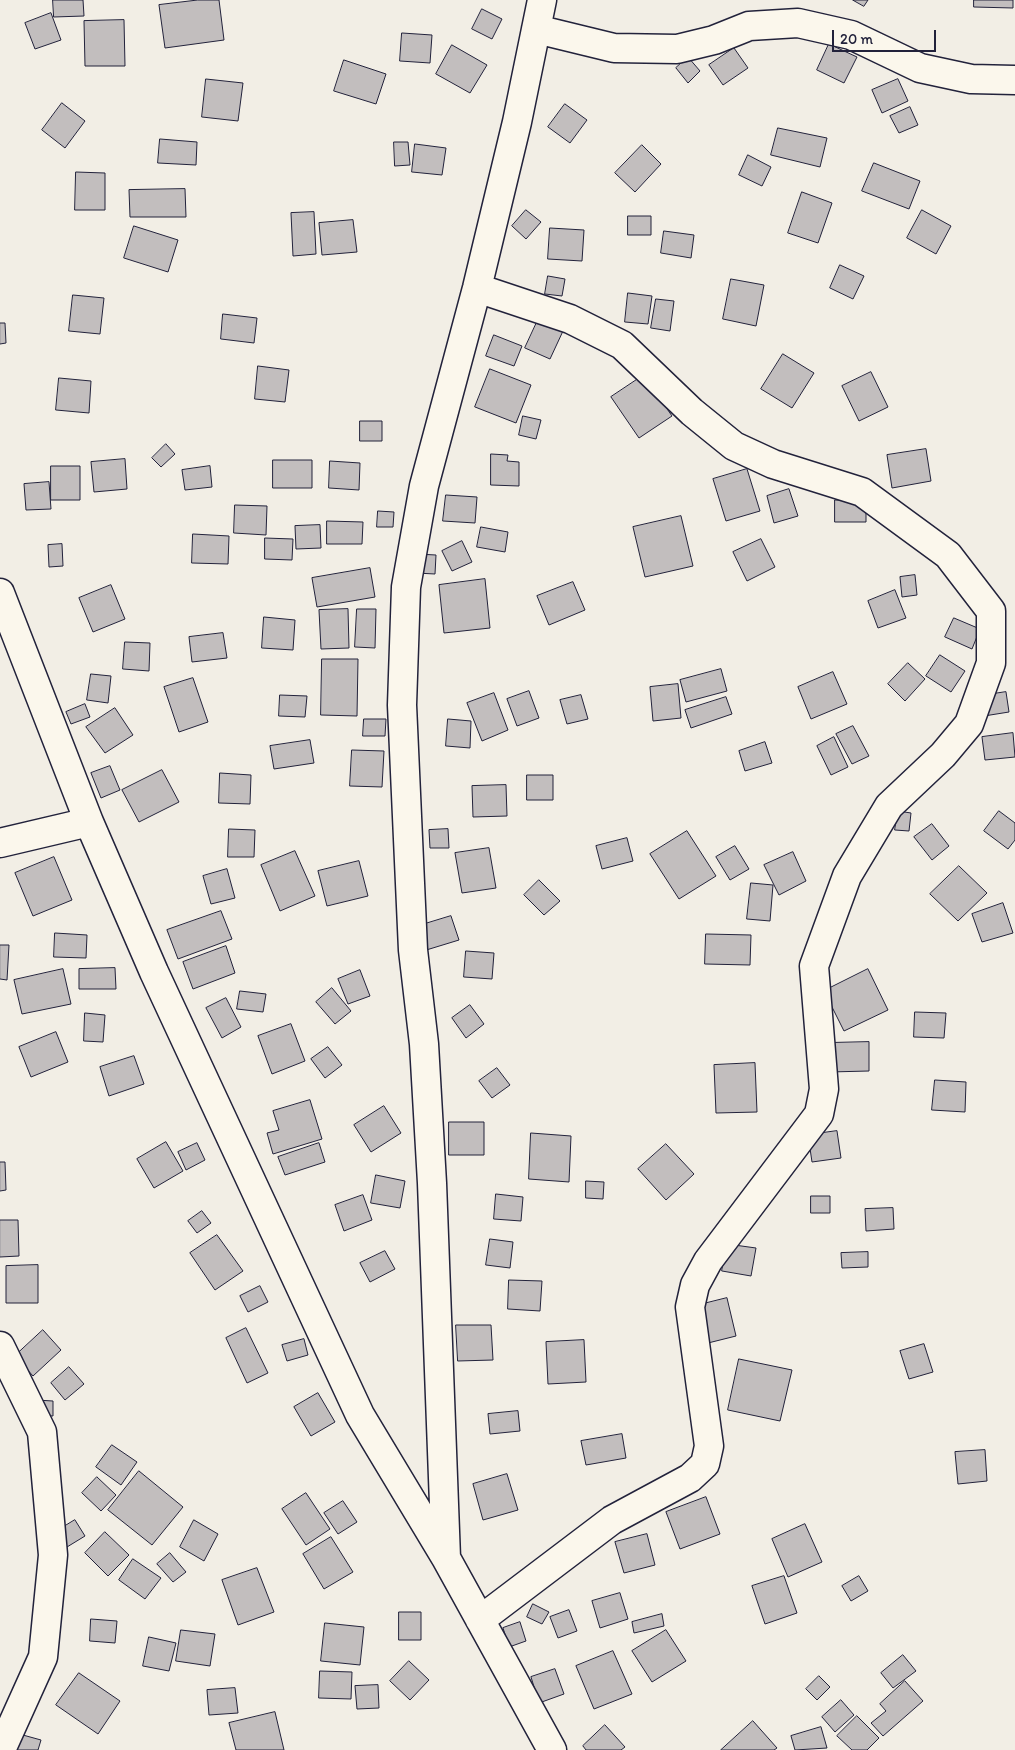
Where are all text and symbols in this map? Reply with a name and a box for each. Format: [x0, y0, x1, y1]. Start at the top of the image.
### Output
scale bar [835, 20, 939, 52]
text: 20 m [840, 30, 873, 48]

